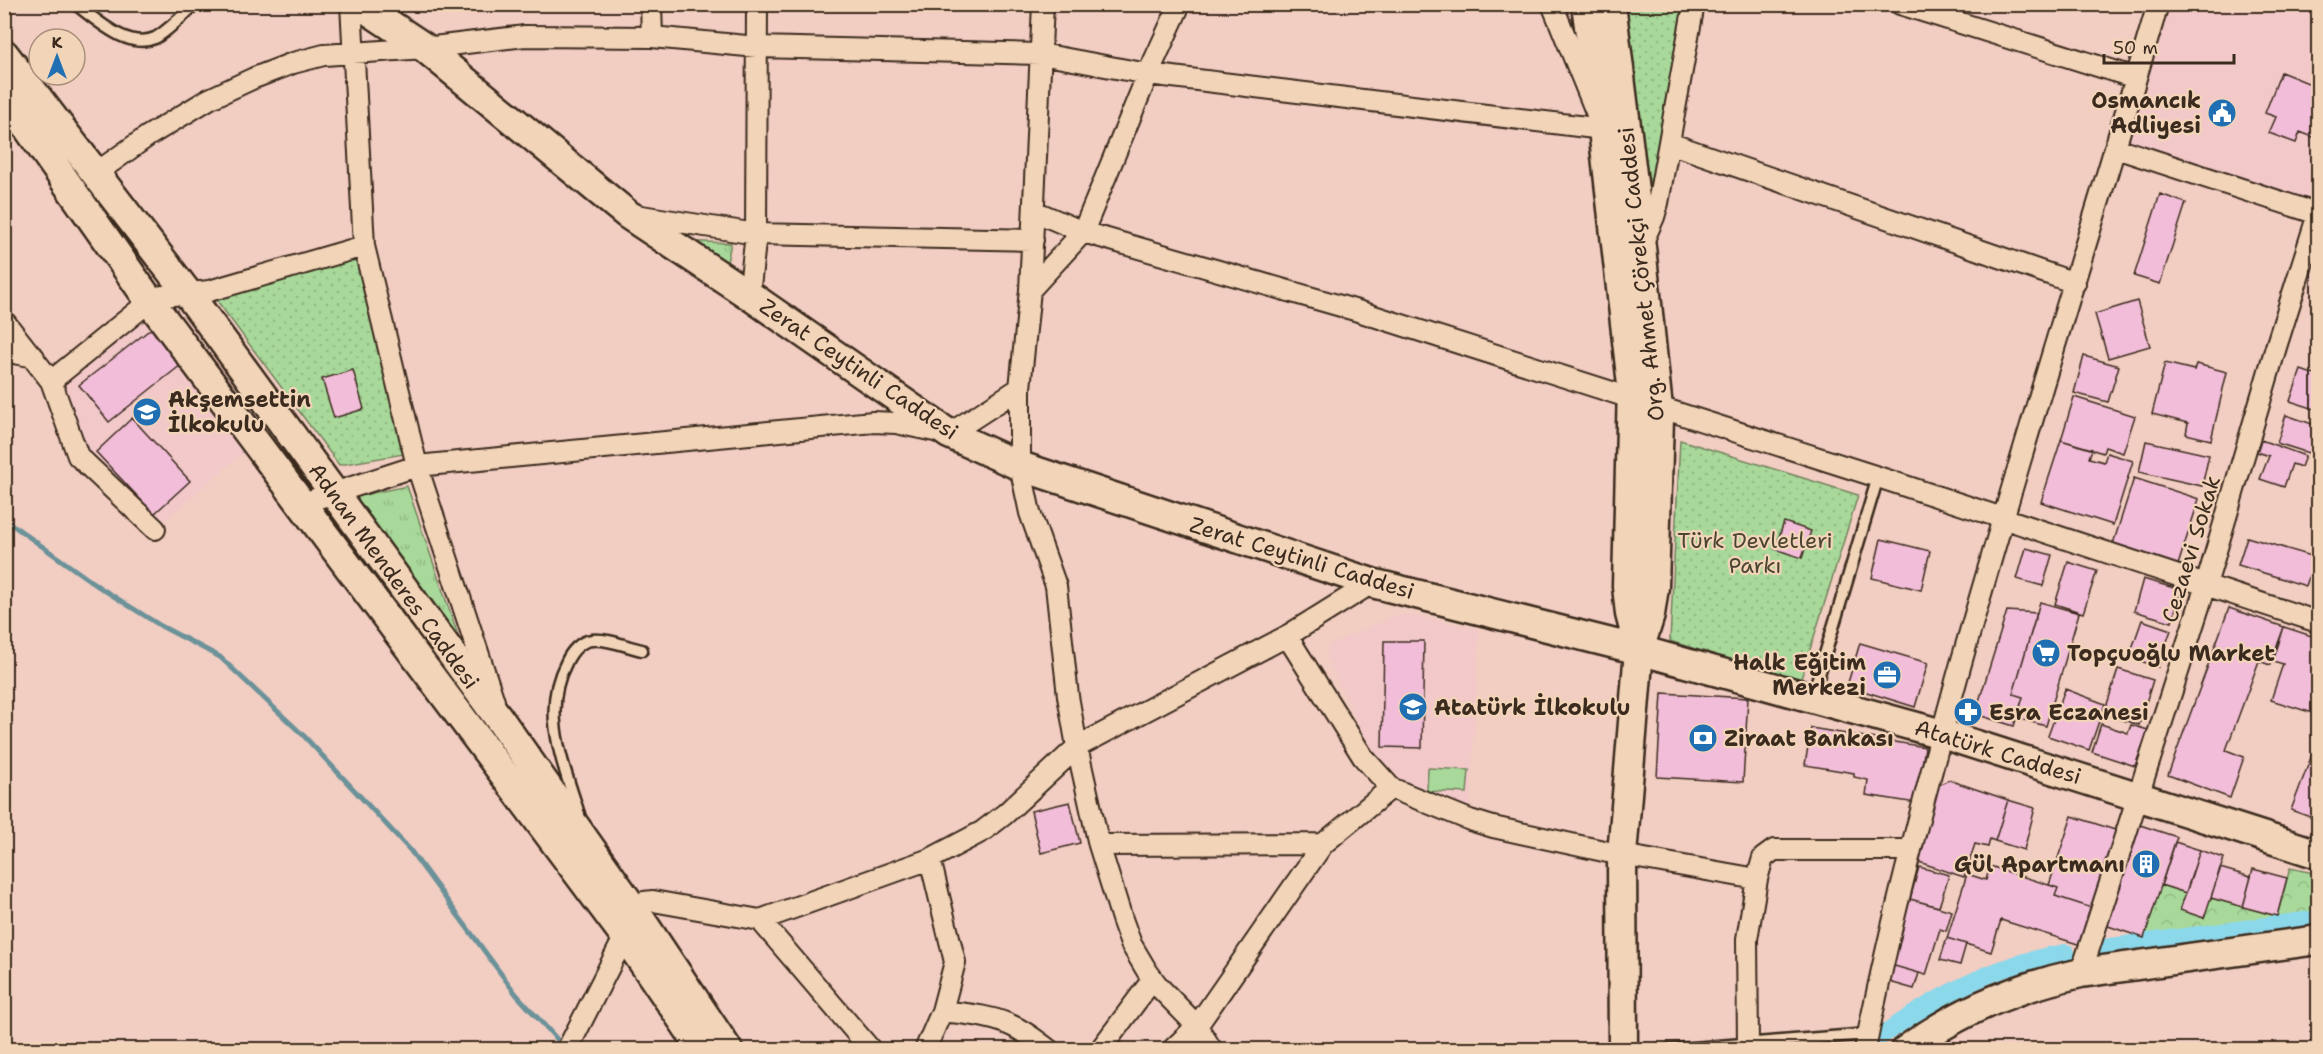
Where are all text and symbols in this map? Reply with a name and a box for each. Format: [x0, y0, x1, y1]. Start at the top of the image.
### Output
north arrow [27, 27, 87, 87]
scale bar [2104, 27, 2234, 65]
text: K [52, 32, 63, 53]
text: 50 m [2113, 36, 2158, 60]
place label: Osmancık Adliyesi [2091, 86, 2201, 140]
public building icon: Osmancık Adliyesi [2206, 97, 2238, 129]
street label: Org. Ahmet Çörekçi Caddesi [1611, 125, 1671, 423]
street label: Zerat Ceytinli Caddesi [754, 292, 964, 446]
place label: Akşemsettin İlkokulu [168, 385, 311, 439]
school or university icon: Akşemsettin İlkokulu [131, 396, 163, 428]
street label: Adnan Menderes Caddesi [302, 457, 486, 695]
street label: Cezaevi Sokak [2155, 472, 2227, 626]
street label: Zerat Ceytinli Caddesi [1186, 510, 1418, 606]
park label: Türk Devletleri Parkı [1677, 526, 1833, 580]
supermarket icon: Topçuoğlu Market [2030, 637, 2062, 669]
place label: Topçuoğlu Market [2067, 639, 2275, 668]
place label: Halk Eğitim Merkezi [1733, 648, 1866, 702]
office icon: Halk Eğitim Merkezi [1871, 659, 1903, 691]
school or university icon: Atatürk İlkokulu [1397, 691, 1429, 723]
place label: Atatürk İlkokulu [1434, 692, 1630, 722]
pharmacy icon: Esra Eczanesi [1952, 696, 1984, 728]
place label: Esra Eczanesi [1989, 698, 2149, 727]
street label: Atatürk Caddesi [1911, 713, 2085, 791]
bank icon: Ziraat Bankası [1687, 722, 1719, 754]
place label: Ziraat Bankası [1724, 724, 1894, 753]
building icon: Gül Apartmanı [2130, 848, 2162, 880]
place label: Gül Apartmanı [1954, 850, 2125, 879]

